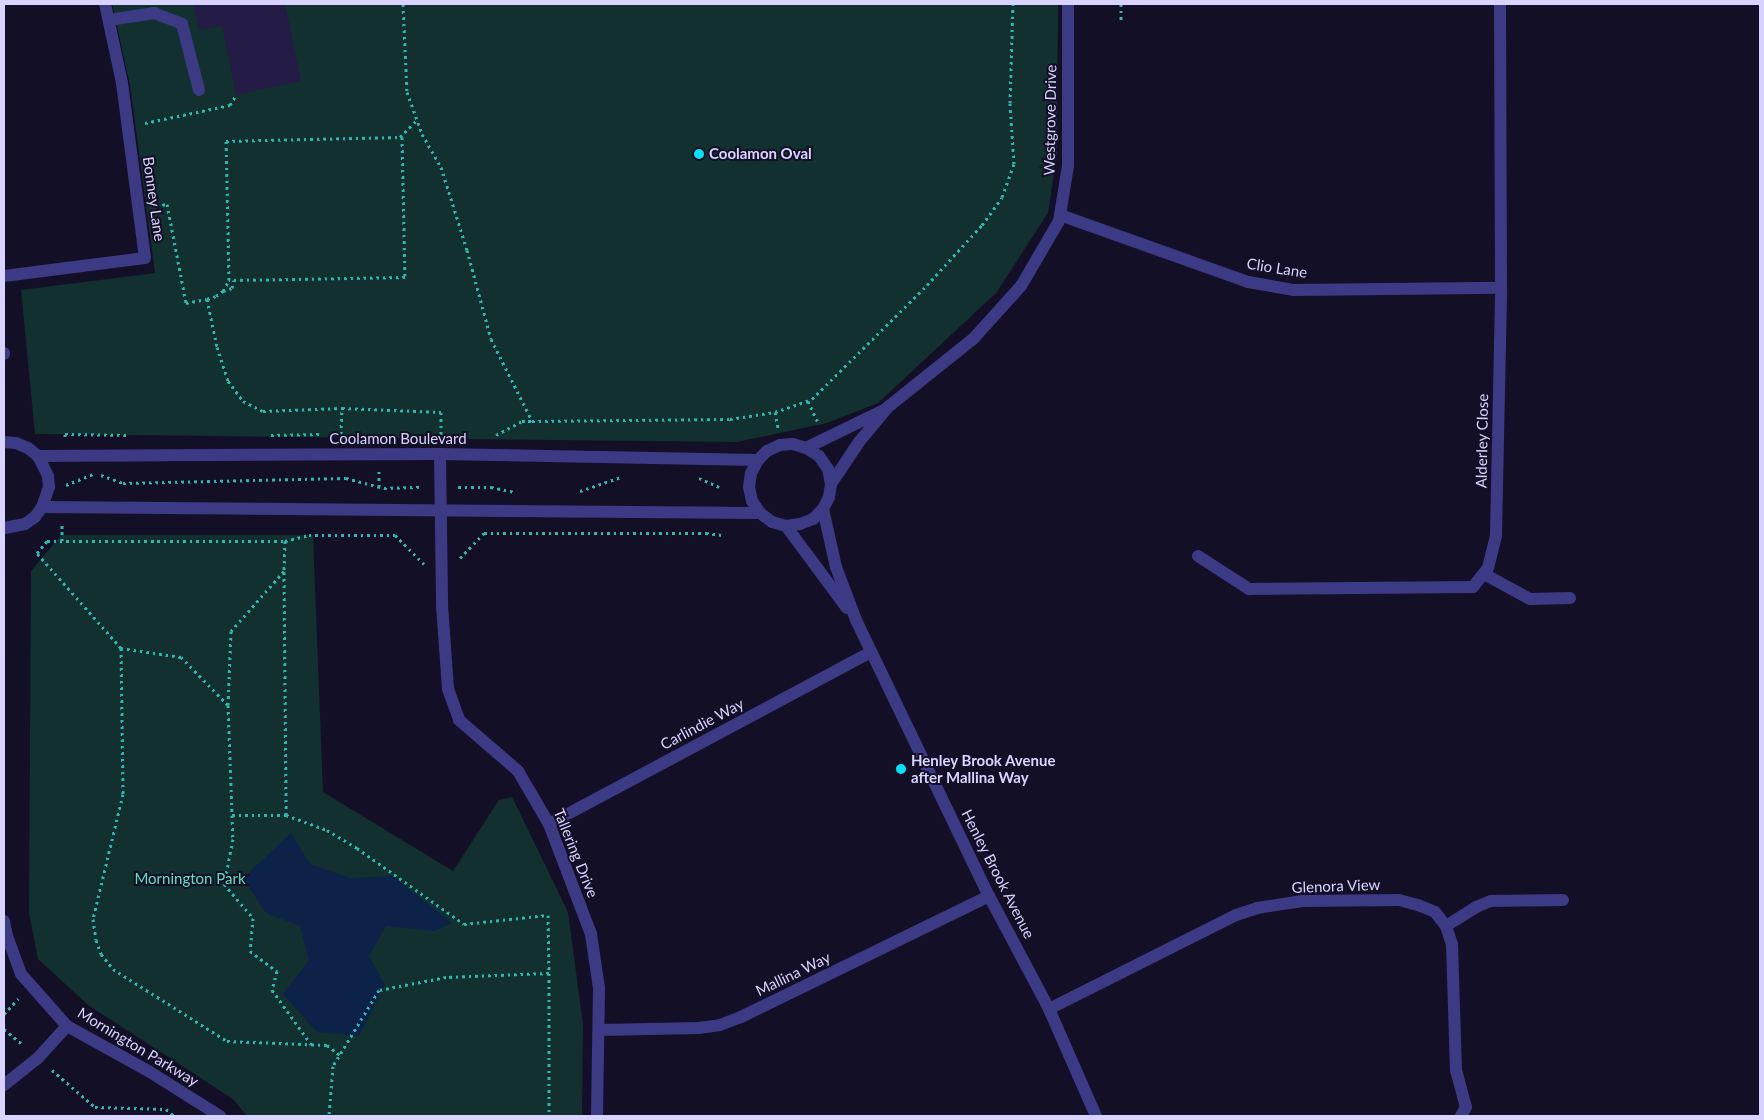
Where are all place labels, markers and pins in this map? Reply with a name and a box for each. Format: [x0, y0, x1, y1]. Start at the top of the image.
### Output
place label: Coolamon Oval [709, 145, 812, 163]
marker: Coolamon Oval [693, 148, 705, 160]
place label: Henley Brook Avenue after Mallina Way [911, 751, 1056, 786]
marker: Henley Brook Avenue after Mallina Way [895, 763, 907, 775]

